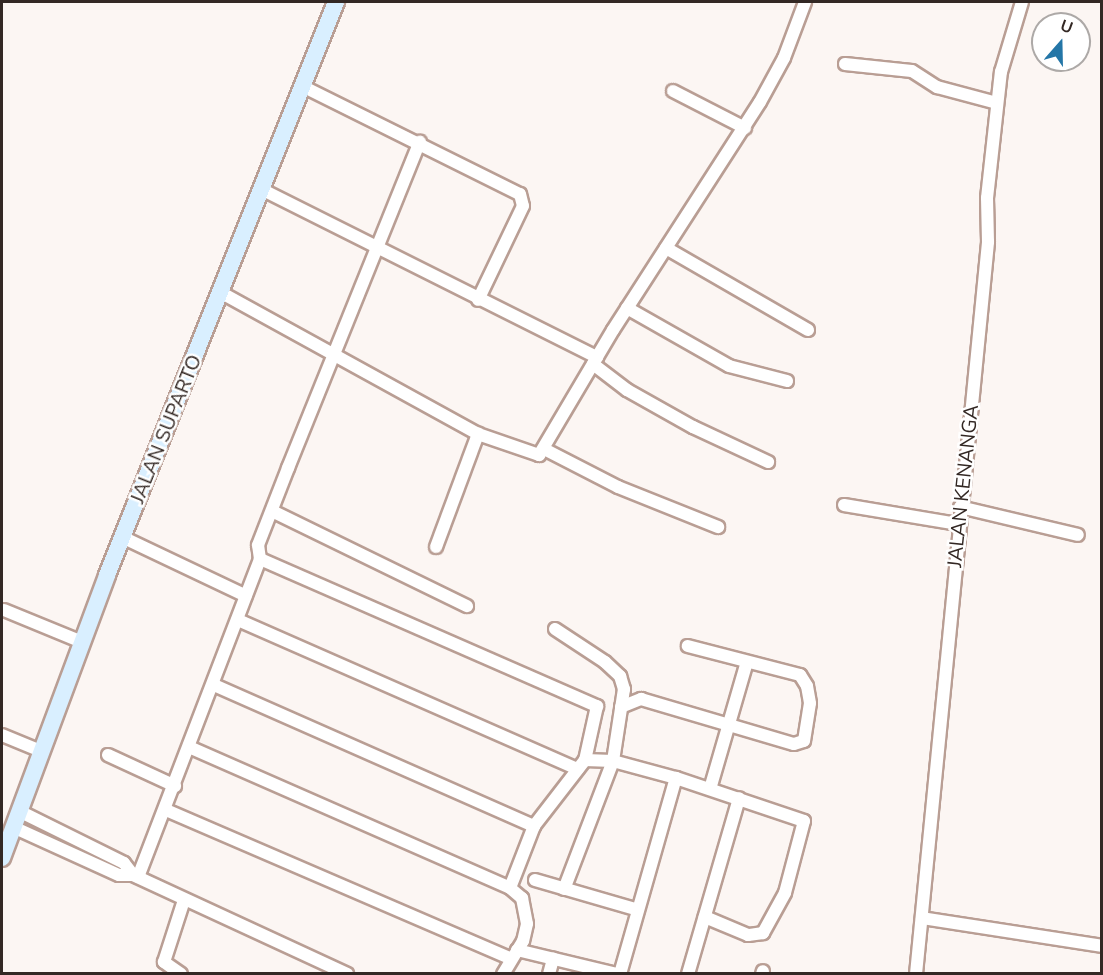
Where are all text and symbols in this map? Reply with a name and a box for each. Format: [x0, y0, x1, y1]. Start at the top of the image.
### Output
north arrow [1031, 12, 1091, 72]
text: U [1057, 15, 1076, 39]
street label: JALAN SUPARTO [125, 351, 207, 507]
street label: JALAN KENANGA [943, 403, 983, 569]

